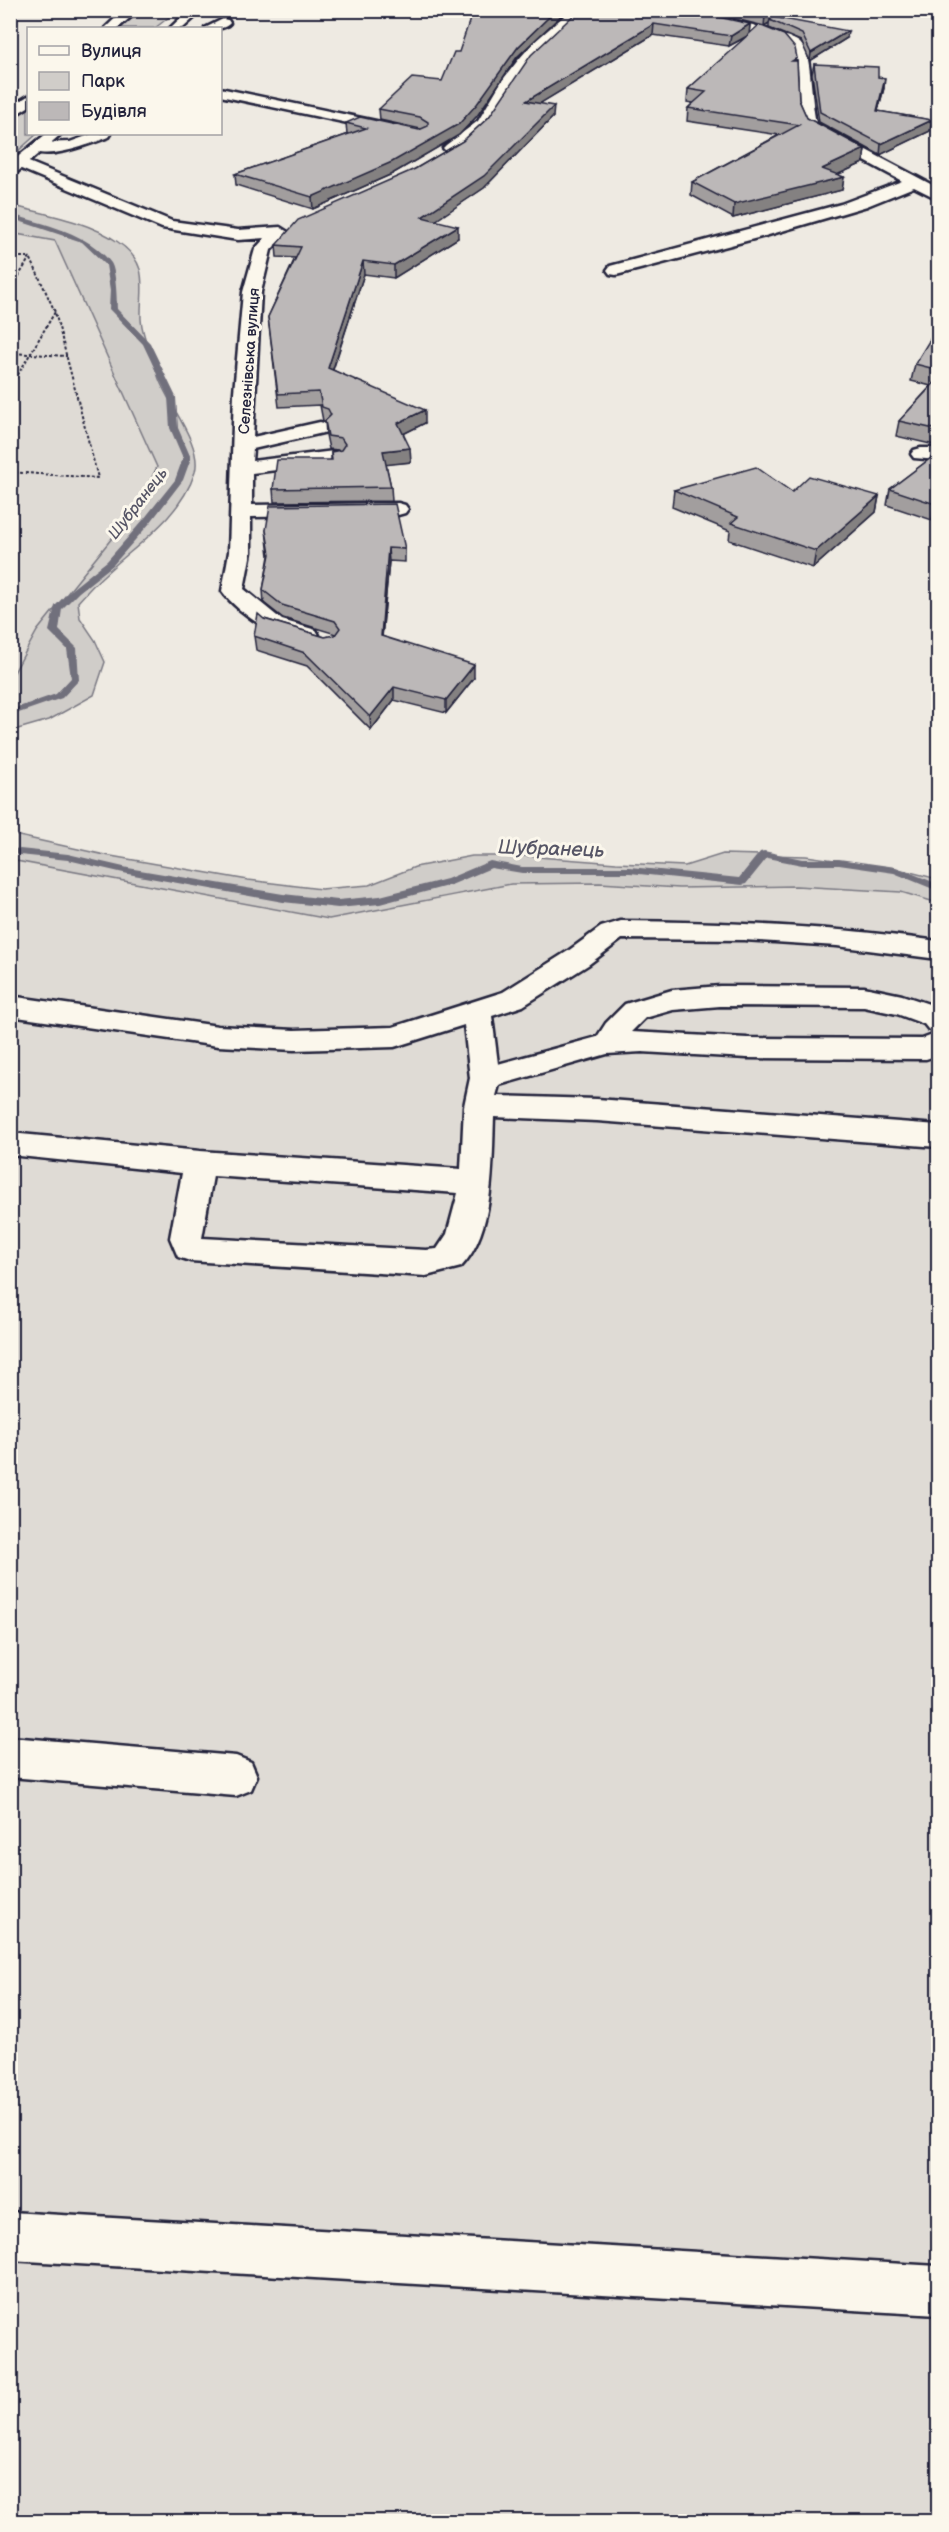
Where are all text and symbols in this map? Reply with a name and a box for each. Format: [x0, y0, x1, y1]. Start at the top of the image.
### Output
legend [27, 27, 222, 135]
text: Вулиця [81, 41, 142, 62]
text: Парк [81, 71, 125, 92]
text: Будівля [81, 101, 147, 122]
street label: Селезнівська вулиця [235, 287, 264, 435]
water label: Шубранець [104, 464, 172, 543]
water label: Шубранець [497, 835, 605, 863]

